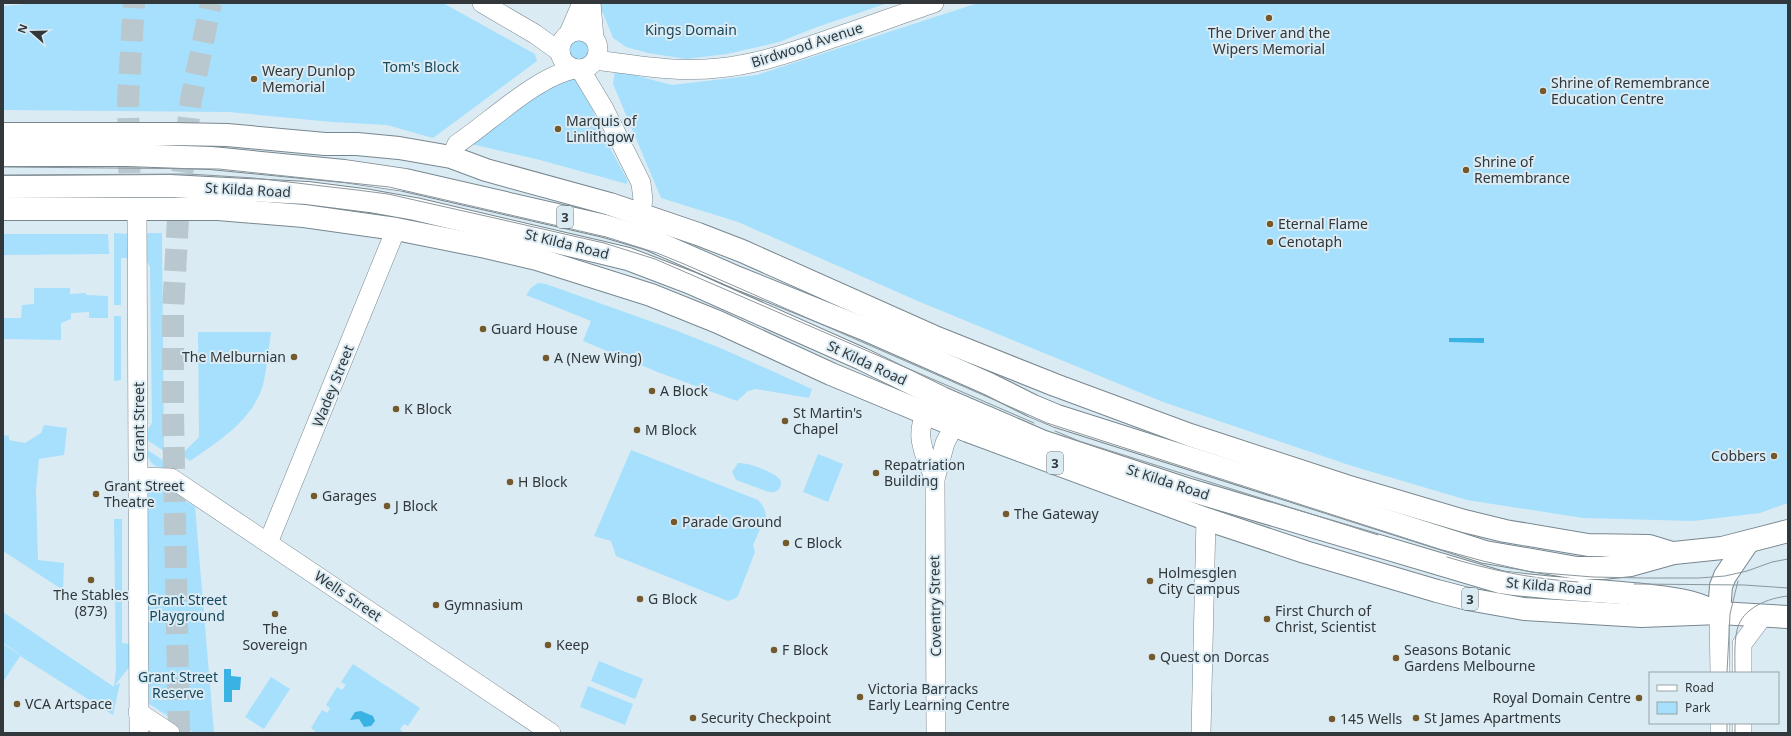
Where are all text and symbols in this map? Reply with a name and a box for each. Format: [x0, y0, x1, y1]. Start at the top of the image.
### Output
north arrow [12, 12, 52, 52]
marker: The Driver and the Wipers Memorial [1264, 13, 1274, 23]
street label: Birdwood Avenue [749, 18, 865, 72]
park label: Kings Domain [645, 20, 737, 39]
text: N [14, 22, 31, 35]
place label: The Driver and the Wipers Memorial [1208, 23, 1330, 58]
park label: Tom's Block [383, 57, 460, 76]
place label: Weary Dunlop Memorial [262, 61, 355, 96]
place label: Shrine of Remembrance Education Centre [1551, 73, 1710, 108]
marker: Weary Dunlop Memorial [249, 74, 259, 84]
marker: Shrine of Remembrance Education Centre [1538, 86, 1548, 96]
place label: Marquis of Linlithgow [566, 111, 638, 146]
marker: Marquis of Linlithgow [553, 124, 563, 134]
place label: Shrine of Remembrance [1474, 152, 1570, 187]
marker: Shrine of Remembrance [1461, 165, 1471, 175]
street label: St Kilda Road [205, 178, 291, 201]
road number: 3 [557, 206, 573, 228]
place label: Eternal Flame [1278, 214, 1368, 233]
marker: Eternal Flame [1265, 219, 1275, 229]
street label: St Kilda Road [523, 224, 611, 263]
place label: Cenotaph [1278, 232, 1342, 251]
marker: Cenotaph [1265, 237, 1275, 247]
place label: Guard House [491, 319, 578, 338]
marker: Guard House [478, 324, 488, 334]
street label: St Kilda Road [824, 336, 910, 389]
street label: Wadey Street [307, 342, 358, 430]
place label: The Melburnian [182, 347, 286, 366]
place label: A (New Wing) [554, 348, 642, 367]
marker: The Melburnian [289, 352, 299, 362]
marker: A (New Wing) [541, 353, 551, 363]
place label: A Block [660, 381, 708, 400]
street label: Grant Street [129, 382, 148, 462]
marker: A Block [647, 386, 657, 396]
place label: K Block [404, 399, 452, 418]
place label: St Martin's Chapel [793, 403, 863, 438]
marker: K Block [391, 404, 401, 414]
marker: St Martin's Chapel [780, 416, 790, 426]
place label: M Block [645, 420, 697, 439]
marker: M Block [632, 425, 642, 435]
place label: Cobbers [1711, 446, 1766, 465]
marker: Cobbers [1769, 451, 1779, 461]
road number: 3 [1047, 452, 1063, 474]
place label: Repatriation Building [884, 455, 965, 490]
street label: St Kilda Road [1124, 459, 1212, 504]
marker: Repatriation Building [871, 468, 881, 478]
place label: H Block [518, 472, 568, 491]
place label: Grant Street Theatre [104, 476, 184, 511]
marker: H Block [505, 477, 515, 487]
place label: Garages [322, 486, 377, 505]
marker: Grant Street Theatre [91, 489, 101, 499]
marker: Garages [309, 491, 319, 501]
place label: J Block [393, 496, 438, 515]
marker: J Block [382, 501, 392, 511]
place label: The Gateway [1014, 504, 1100, 523]
marker: The Gateway [1001, 509, 1011, 519]
place label: Parade Ground [682, 512, 782, 531]
marker: Parade Ground [669, 517, 679, 527]
place label: C Block [794, 533, 842, 552]
marker: C Block [781, 538, 791, 548]
street label: Coventry Street [924, 555, 945, 657]
place label: Holmesglen City Campus [1158, 563, 1240, 598]
street label: Wells Street [311, 566, 386, 625]
street label: St Kilda Road [1505, 572, 1593, 599]
marker: The Stables (873) [86, 575, 96, 585]
marker: Holmesglen City Campus [1145, 576, 1155, 586]
place label: The Stables (873) [53, 585, 129, 620]
road number: 3 [1462, 588, 1478, 610]
place label: G Block [648, 589, 698, 608]
park label: Grant Street Playground [147, 590, 227, 625]
marker: G Block [635, 594, 645, 604]
place label: Gymnasium [444, 595, 523, 614]
marker: Gymnasium [431, 600, 441, 610]
place label: First Church of Christ, Scientist [1275, 601, 1376, 636]
marker: The Sovereign [270, 609, 280, 619]
marker: First Church of Christ, Scientist [1262, 614, 1272, 624]
place label: The Sovereign [242, 619, 308, 654]
place label: Keep [556, 635, 589, 654]
marker: Keep [543, 640, 553, 650]
place label: F Block [782, 640, 829, 659]
place label: Seasons Botanic Gardens Melbourne [1404, 640, 1535, 675]
marker: F Block [769, 645, 779, 655]
place label: Quest on Dorcas [1160, 647, 1269, 666]
marker: Quest on Dorcas [1147, 652, 1157, 662]
marker: Seasons Botanic Gardens Melbourne [1391, 653, 1401, 663]
park label: Grant Street Reserve [138, 667, 218, 702]
legend [1649, 672, 1779, 724]
place label: Victoria Barracks Early Learning Centre [868, 679, 1010, 714]
text: Road [1685, 679, 1714, 696]
place label: Royal Domain Centre [1492, 688, 1631, 707]
marker: Victoria Barracks Early Learning Centre [855, 692, 865, 702]
marker: Royal Domain Centre [1634, 693, 1644, 703]
place label: VCA Artspace [25, 694, 112, 713]
marker: VCA Artspace [12, 699, 22, 709]
text: Park [1685, 699, 1711, 716]
place label: Security Checkpoint [701, 708, 831, 727]
place label: St James Apartments [1424, 708, 1561, 727]
place label: 145 Wells [1340, 709, 1403, 728]
marker: Security Checkpoint [688, 713, 698, 723]
marker: St James Apartments [1411, 713, 1421, 723]
marker: 145 Wells [1327, 714, 1337, 724]

